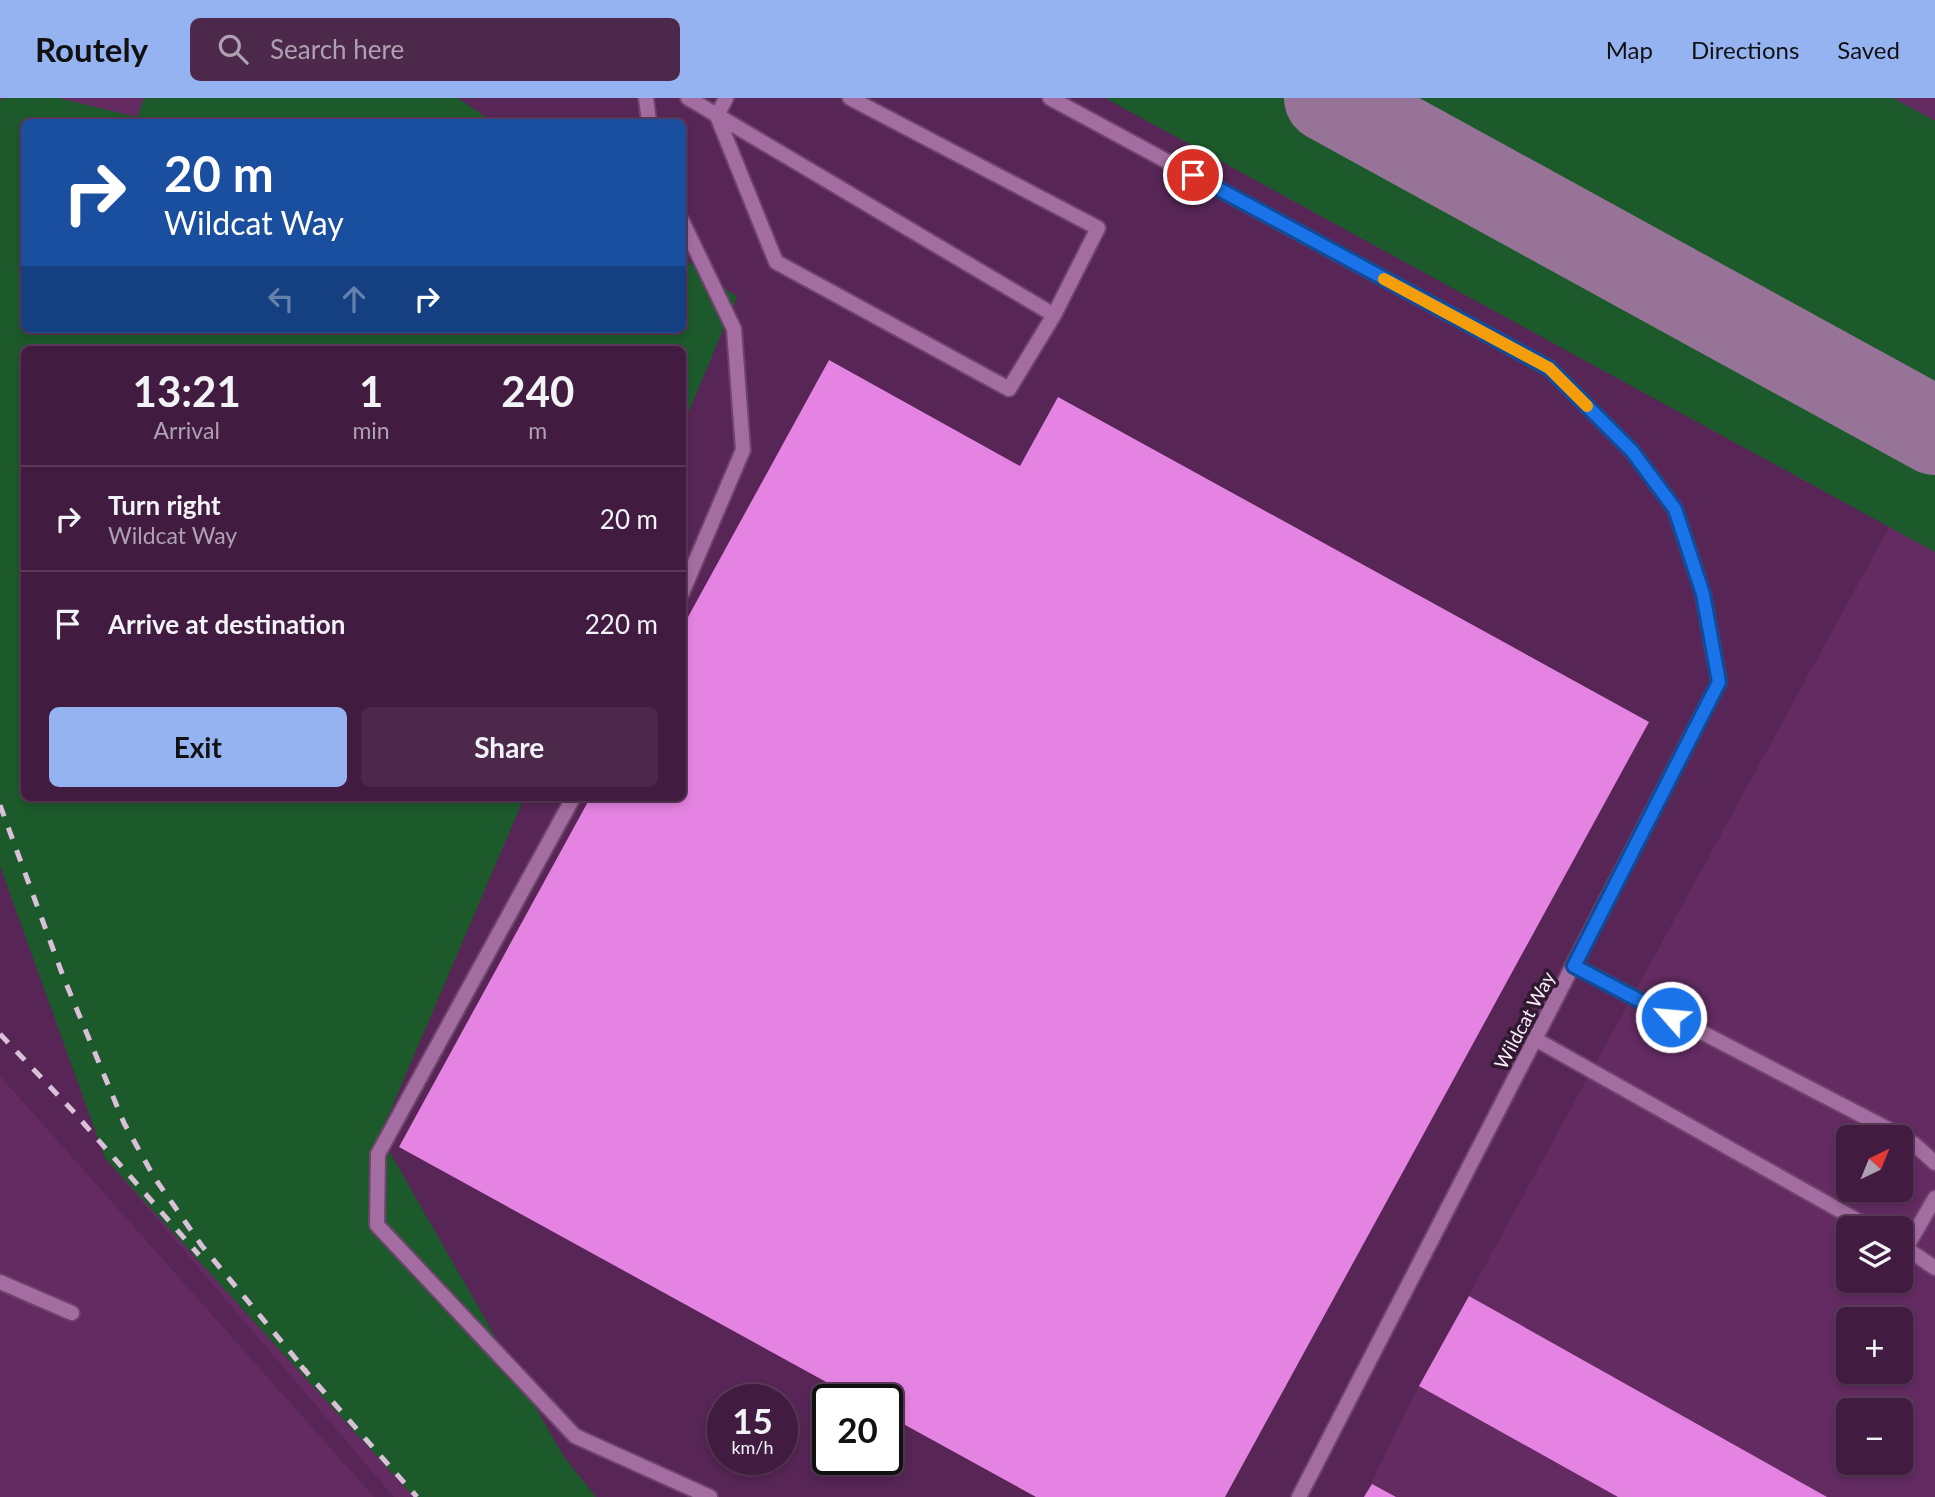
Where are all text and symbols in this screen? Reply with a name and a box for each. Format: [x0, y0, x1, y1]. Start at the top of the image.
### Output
search box [190, 18, 680, 81]
text: Routely [35, 29, 148, 69]
icon: search [214, 30, 252, 68]
text: Search here [270, 33, 404, 65]
text: Map [1606, 35, 1653, 64]
text: Directions [1691, 35, 1799, 64]
text: Saved [1837, 35, 1900, 64]
text: 20 m [164, 144, 274, 202]
pin [1163, 145, 1223, 205]
icon: right [49, 147, 140, 238]
icon: arrive [1174, 156, 1212, 194]
text: Wildcat Way [164, 203, 344, 242]
icon: left [262, 280, 300, 318]
icon: ahead [335, 280, 373, 318]
icon: right [408, 280, 446, 318]
text: 13:21 [133, 366, 241, 416]
text: 1 [359, 366, 383, 416]
text: 240 [501, 366, 574, 416]
text: Arrival [154, 416, 220, 444]
text: min [352, 416, 390, 444]
text: m [528, 416, 547, 444]
text: Turn right [108, 489, 221, 521]
icon: right [49, 500, 87, 538]
text: 20 m [600, 503, 658, 535]
text: Wildcat Way [108, 521, 237, 549]
icon: arrive [49, 605, 87, 643]
text: Arrive at destination [108, 608, 345, 640]
text: 220 m [585, 608, 658, 640]
button: Exit [49, 707, 347, 787]
button: Share [361, 707, 658, 787]
street label: Wildcat Way [1489, 967, 1559, 1073]
position arrow [1634, 980, 1708, 1054]
north arrow [1836, 1125, 1913, 1202]
map controls [1836, 1125, 1913, 1475]
button: layers [1836, 1216, 1913, 1293]
button: + [1836, 1307, 1913, 1384]
speed limit sign: 20 [812, 1384, 903, 1475]
button: − [1836, 1398, 1913, 1475]
text: 15 [732, 1399, 773, 1441]
text: km/h [731, 1436, 774, 1458]

